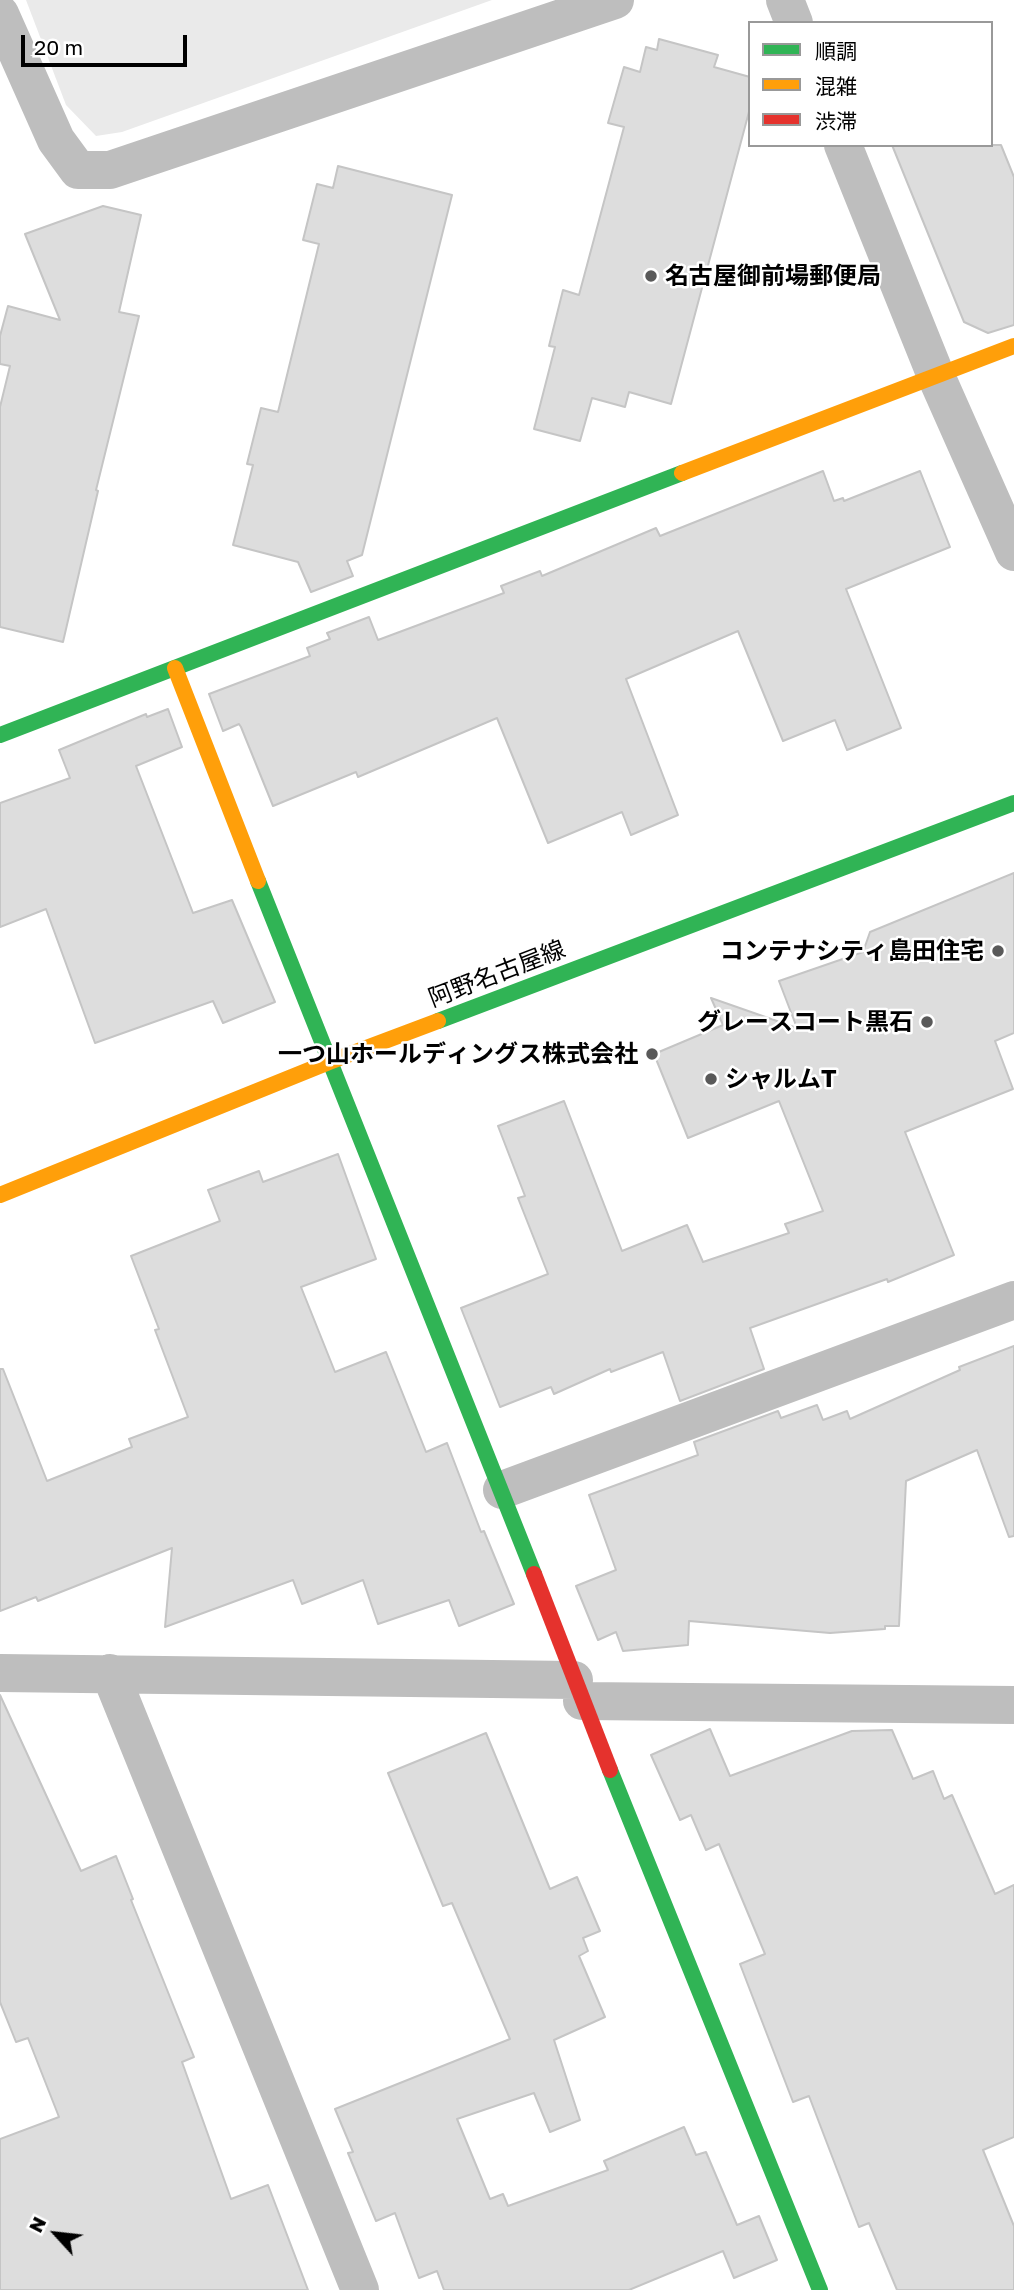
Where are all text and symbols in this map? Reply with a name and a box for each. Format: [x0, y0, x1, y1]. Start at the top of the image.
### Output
scale bar [24, 21, 191, 65]
legend [748, 21, 993, 147]
text: 20 m [34, 34, 83, 60]
text: 順調 [815, 38, 857, 64]
text: 混雑 [815, 73, 857, 99]
text: 渋滞 [815, 108, 857, 134]
place label: 名古屋御前場郵便局 [665, 262, 881, 290]
marker: 名古屋御前場郵便局 [643, 268, 659, 284]
street label: 阿野名古屋線 [425, 935, 569, 1013]
place label: コンテナシティ島田住宅 [720, 937, 984, 965]
marker: コンテナシティ島田住宅 [990, 943, 1006, 959]
place label: グレースコート黒石 [697, 1008, 913, 1036]
marker: グレースコート黒石 [919, 1014, 935, 1030]
place label: 一つ山ホールディングス株式会社 [278, 1040, 638, 1068]
marker: 一つ山ホールディングス株式会社 [644, 1046, 660, 1062]
place label: シャルムT [725, 1065, 837, 1093]
marker: シャルムT [703, 1071, 719, 1087]
north arrow [21, 2199, 91, 2269]
text: N [23, 2213, 50, 2236]

